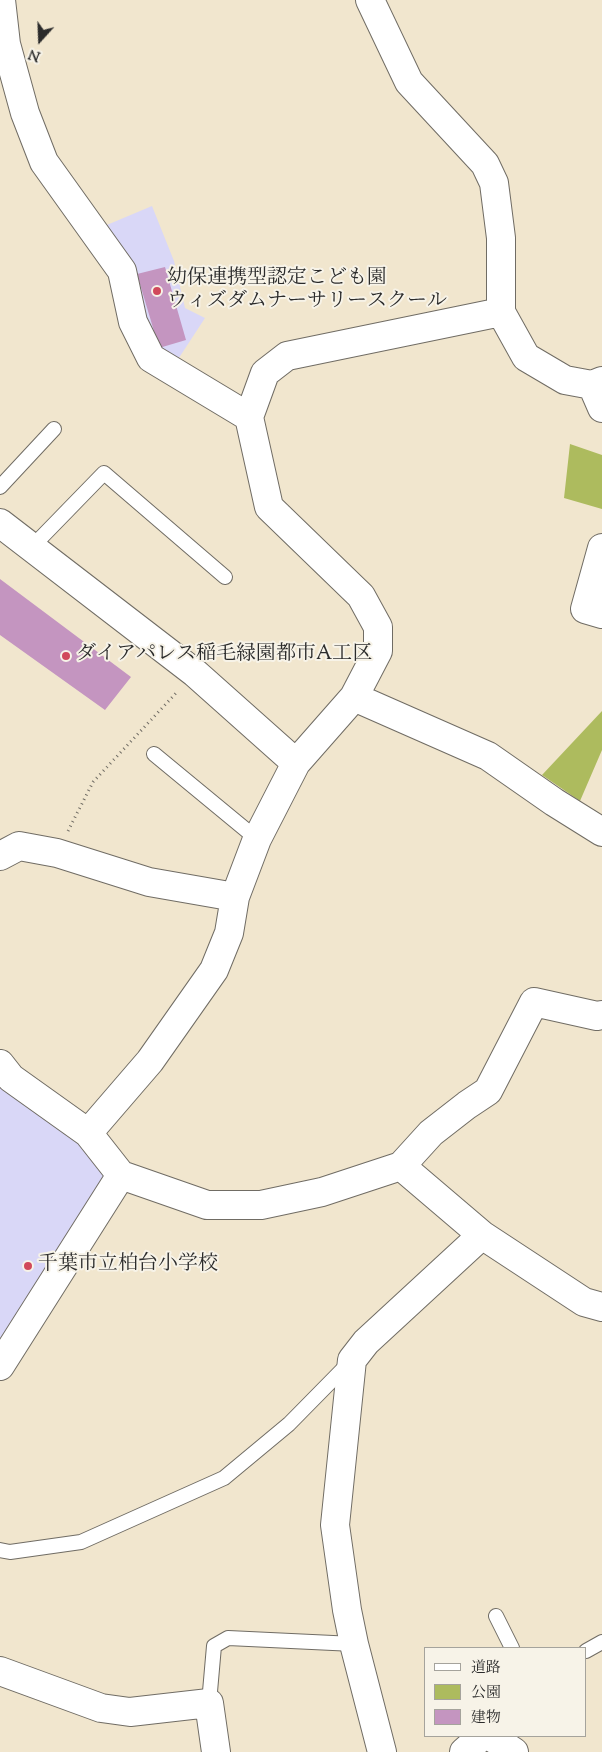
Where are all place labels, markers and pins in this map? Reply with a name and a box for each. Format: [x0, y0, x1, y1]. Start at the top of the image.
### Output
place label: 幼保連携型認定こども園 ウィズダムナーサリースクール [167, 268, 447, 315]
marker: 幼保連携型認定こども園 ウィズダムナーサリースクール [151, 285, 163, 297]
place label: ダイアパレス稲毛緑園都市A工区 [76, 644, 372, 668]
marker: ダイアパレス稲毛緑園都市A工区 [60, 650, 72, 662]
place label: 千葉市立柏台小学校 [38, 1254, 218, 1278]
marker: 千葉市立柏台小学校 [22, 1260, 34, 1272]

